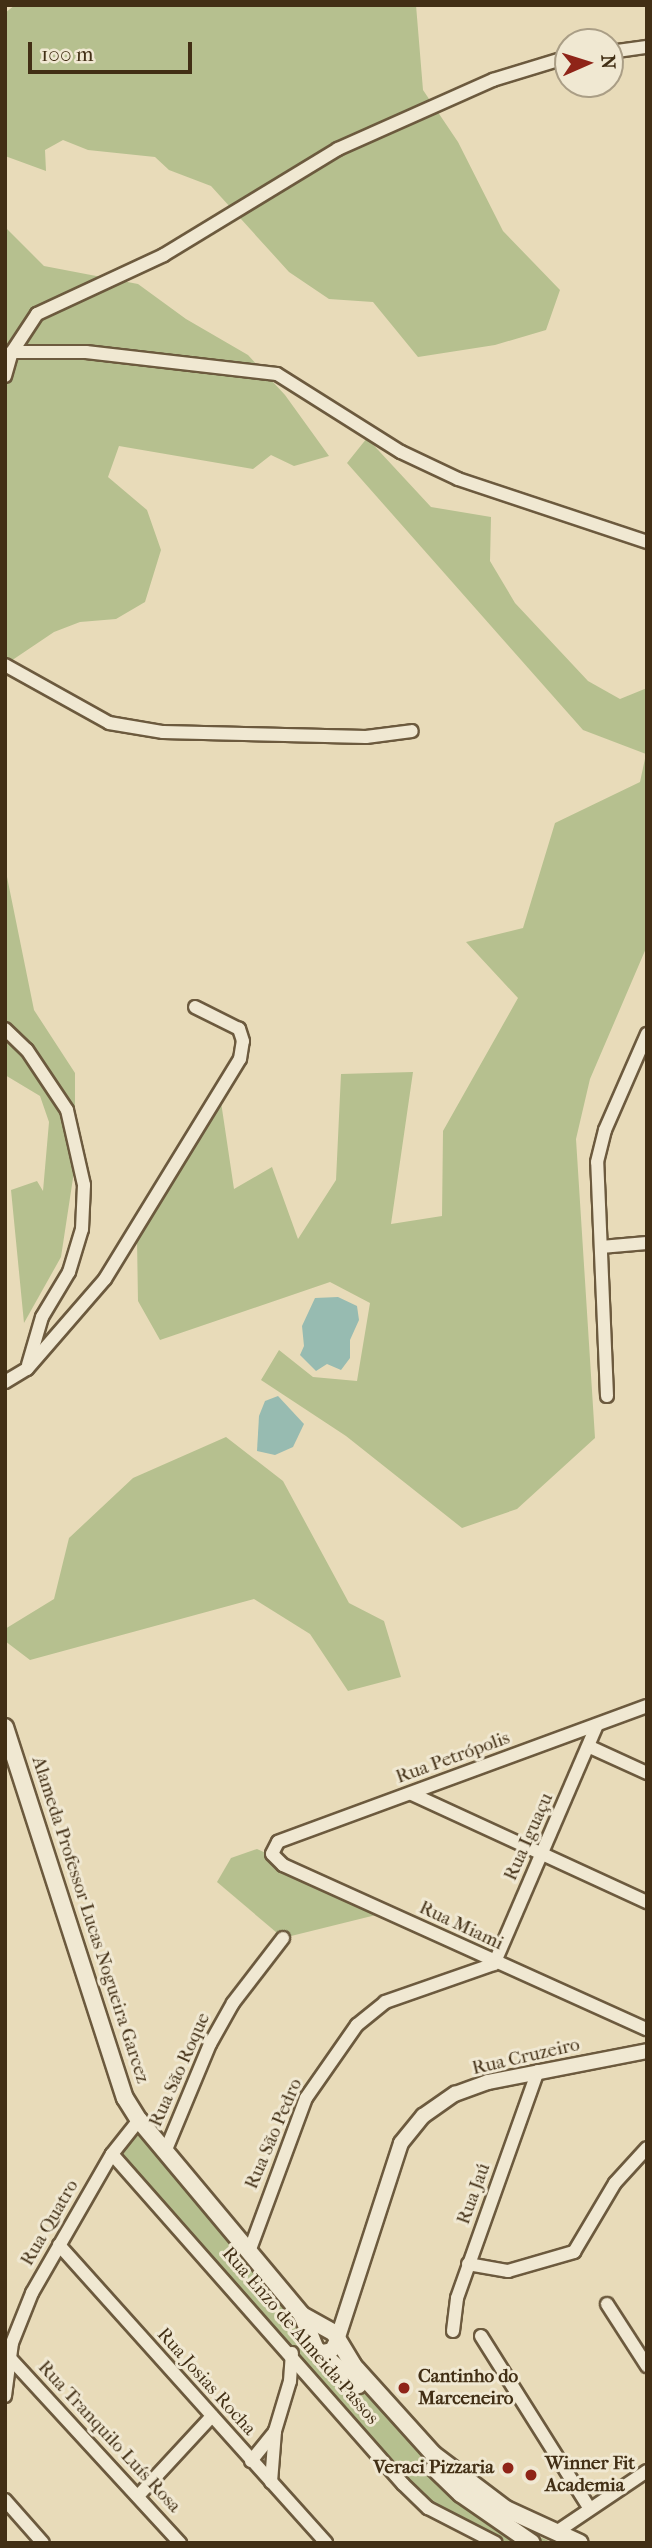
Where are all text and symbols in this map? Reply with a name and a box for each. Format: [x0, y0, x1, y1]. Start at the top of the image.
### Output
scale bar [32, 28, 196, 72]
north arrow [554, 28, 624, 98]
text: 100 m [41, 42, 94, 66]
text: N [597, 54, 619, 70]
street label: Rua Petrópolis [393, 1727, 513, 1789]
street label: Alameda Professor Lucas Nogueira Garcez [26, 1754, 154, 2086]
street label: Rua Iguaçu [500, 1790, 558, 1884]
street label: Rua Miami [415, 1897, 507, 1955]
street label: Rua São Roque [145, 2009, 215, 2131]
street label: Rua Cruzeiro [470, 2034, 582, 2080]
street label: Rua São Pedro [240, 2075, 308, 2193]
street label: Rua Jaú [452, 2160, 496, 2228]
street label: Rua Quatro [16, 2176, 84, 2270]
street label: Rua Enzo de Almeida Passos [217, 2243, 383, 2429]
street label: Rua Josias Rocha [152, 2324, 260, 2440]
street label: Rua Tranquilo Luís Rosa [33, 2356, 185, 2518]
place label: Cantinho do Marceneiro [418, 2366, 518, 2410]
marker: Cantinho do Marceneiro [396, 2380, 412, 2396]
place label: Winner Fit Academia [545, 2453, 635, 2497]
place label: Veraci Pizzaria [373, 2457, 494, 2479]
marker: Veraci Pizzaria [500, 2460, 516, 2476]
marker: Winner Fit Academia [523, 2467, 539, 2483]

